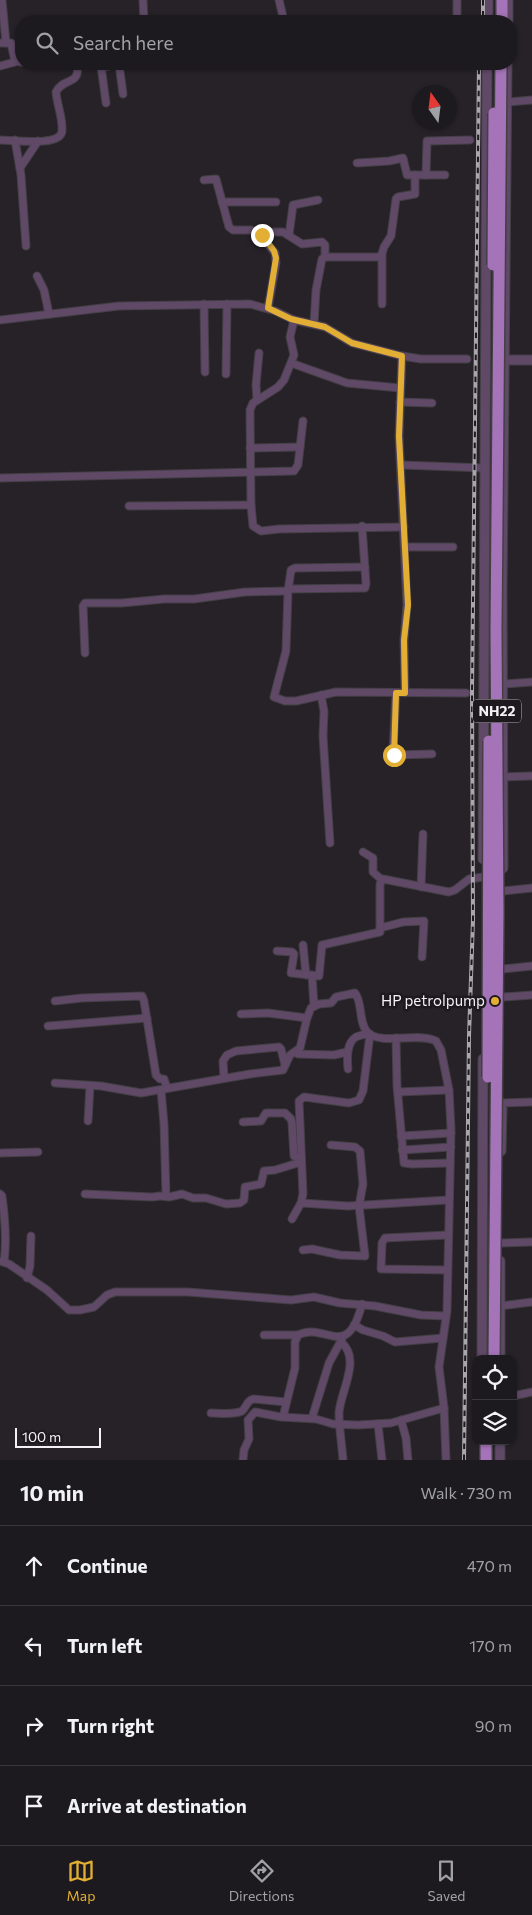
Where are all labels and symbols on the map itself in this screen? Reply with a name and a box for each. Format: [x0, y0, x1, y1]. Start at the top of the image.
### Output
north arrow [412, 85, 457, 130]
route end [251, 224, 274, 247]
road number: NH22 [473, 699, 521, 722]
route start [383, 744, 406, 767]
place label: HP petrolpump [381, 991, 485, 1009]
marker: HP petrolpump [489, 995, 501, 1007]
scale bar [15, 1425, 101, 1448]

